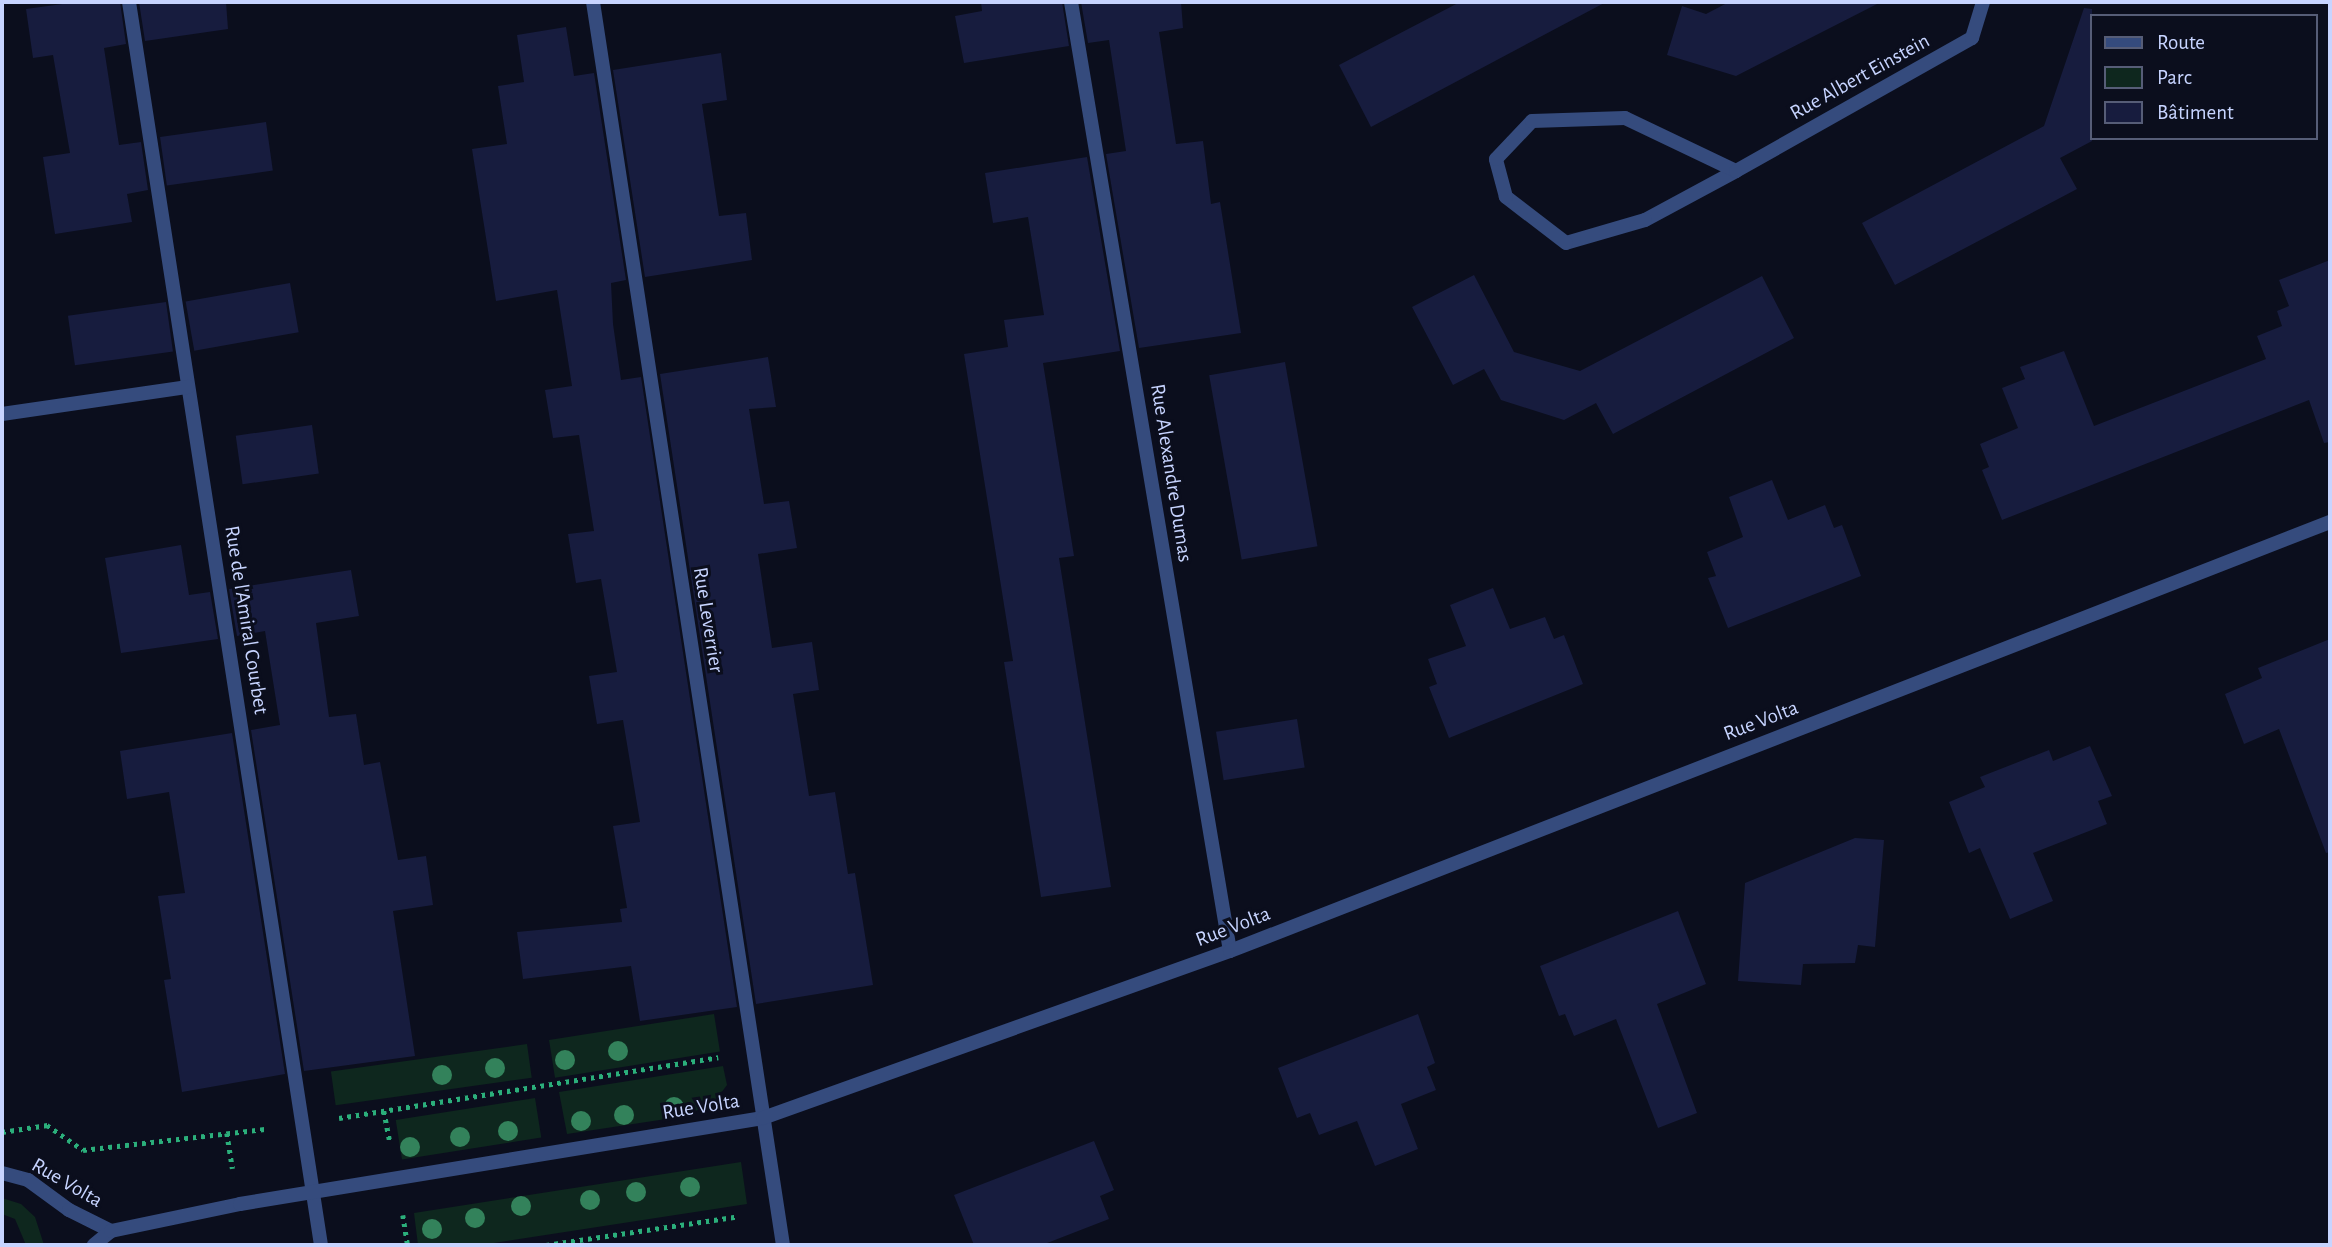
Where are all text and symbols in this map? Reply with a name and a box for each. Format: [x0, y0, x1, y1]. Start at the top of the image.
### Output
legend [2090, 14, 2318, 140]
street label: Rue Albert Einstein [1786, 28, 1934, 126]
text: Route [2157, 32, 2205, 53]
text: Parc [2157, 67, 2192, 88]
text: Bâtiment [2157, 102, 2234, 123]
street label: Rue Alexandre Dumas [1144, 382, 1198, 564]
street label: Rue de l'Amiral Courbet [219, 524, 273, 716]
street label: Rue Leverrier [687, 565, 729, 675]
street label: Rue Volta [1720, 695, 1802, 747]
street label: Rue Volta [1192, 901, 1274, 953]
street label: Rue Volta [661, 1088, 741, 1126]
street label: Rue Volta [27, 1153, 107, 1213]

